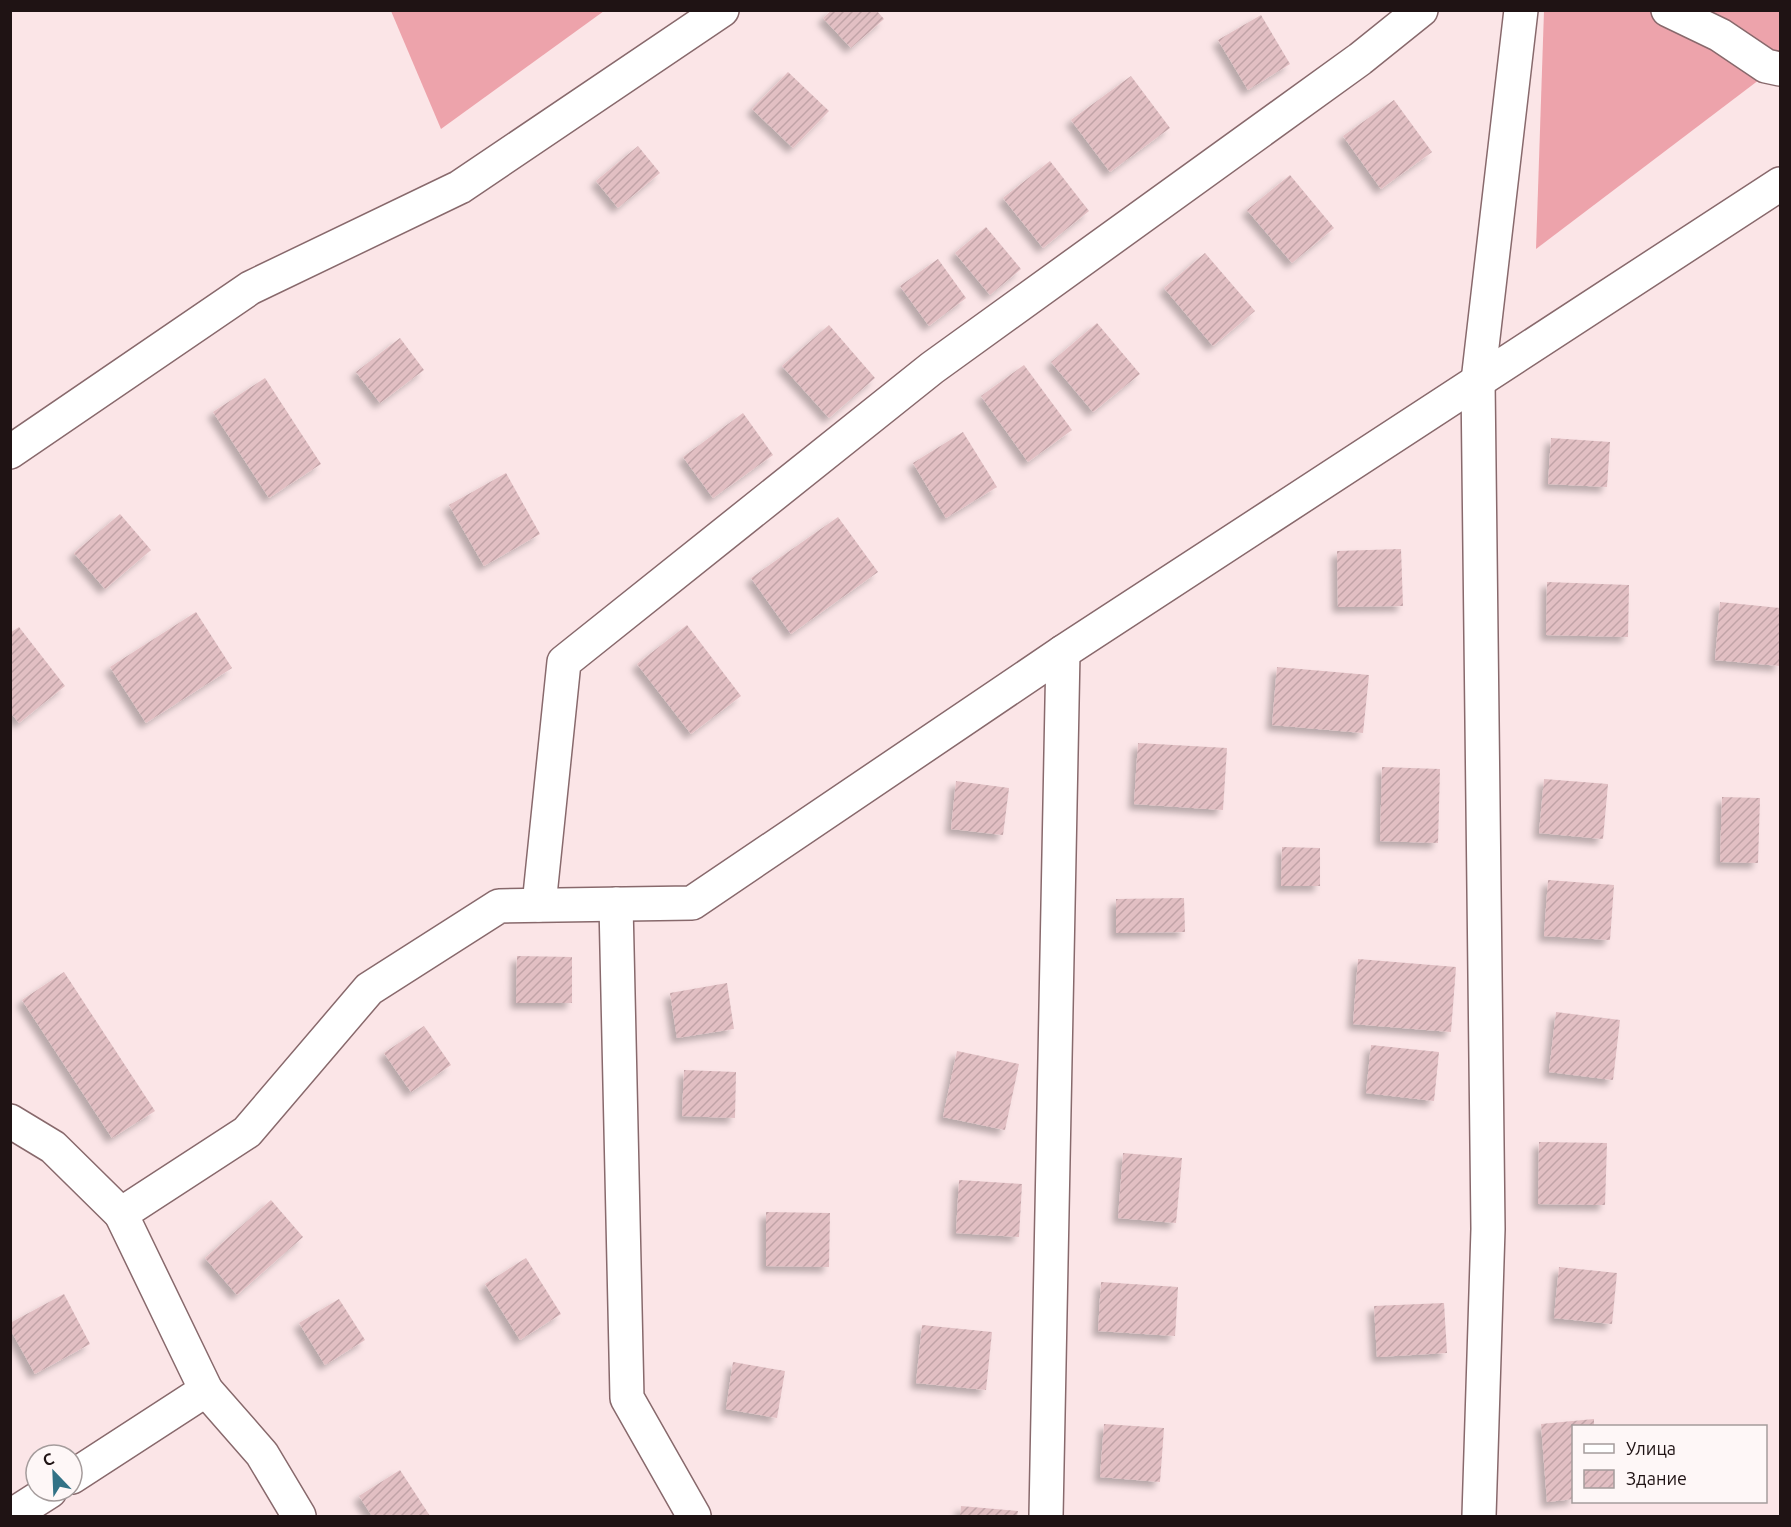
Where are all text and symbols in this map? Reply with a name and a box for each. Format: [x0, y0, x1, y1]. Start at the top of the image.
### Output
legend [1572, 1425, 1767, 1503]
text: Улица [1626, 1438, 1676, 1458]
north arrow [24, 1443, 84, 1503]
text: С [40, 1449, 56, 1469]
text: Здание [1626, 1468, 1687, 1488]

